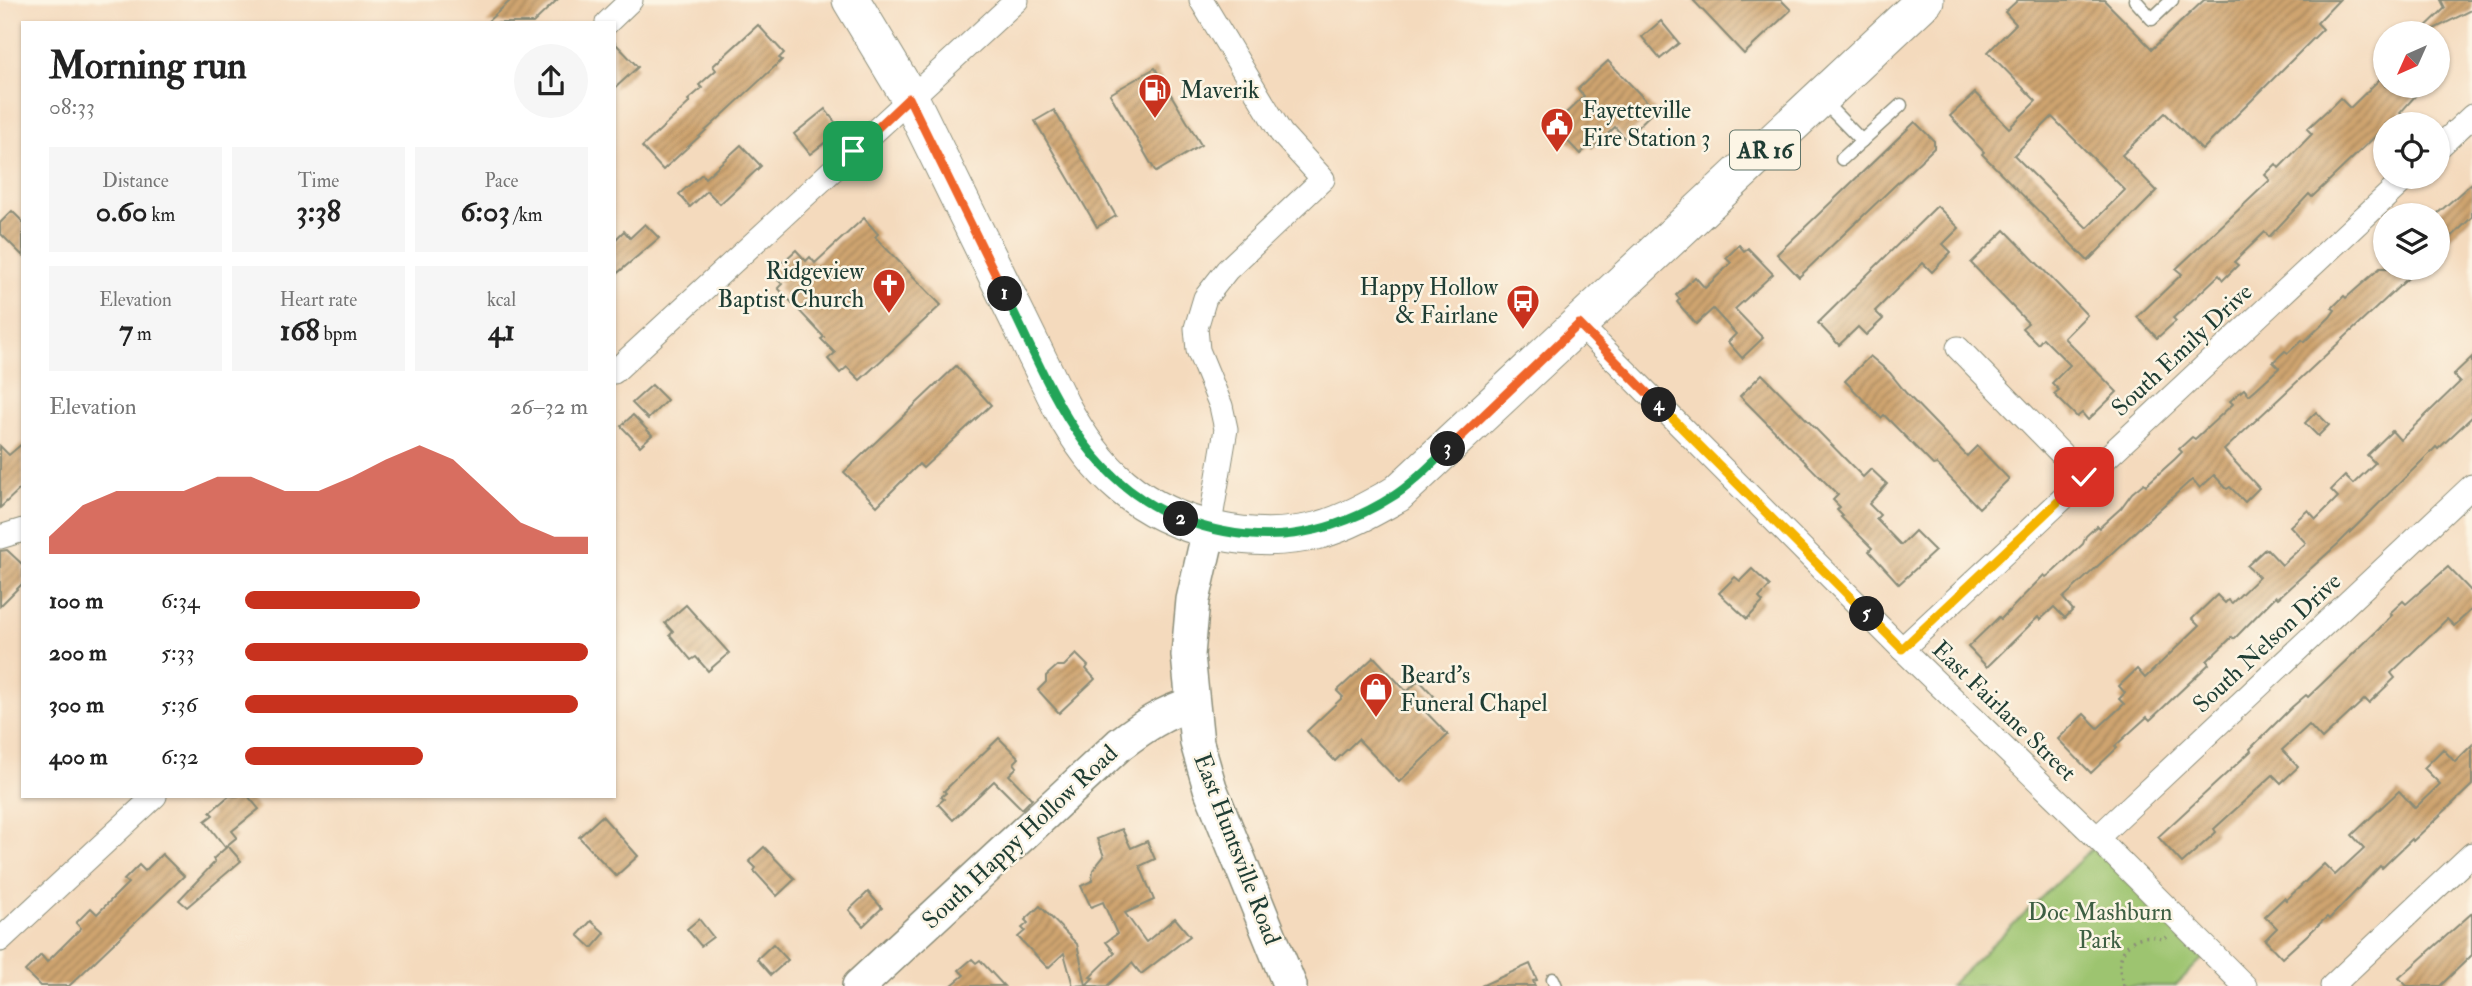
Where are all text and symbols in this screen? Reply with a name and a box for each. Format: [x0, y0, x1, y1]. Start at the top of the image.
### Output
north arrow [2373, 21, 2450, 98]
map controls [2373, 21, 2450, 280]
text: Morning run [49, 42, 247, 90]
button: share [514, 44, 588, 118]
fuel station icon: Maverik [1136, 71, 1174, 120]
place label: Maverik [1180, 75, 1260, 106]
text: 08:33 [49, 92, 95, 121]
place label: Fayetteville Fire Station 3 [1582, 95, 1710, 154]
public building icon: Fayetteville Fire Station 3 [1538, 105, 1576, 154]
button: locate [2373, 112, 2450, 189]
pin [823, 121, 883, 181]
road number: AR 16 [1730, 130, 1800, 169]
icon: arrive [834, 132, 872, 170]
text: Distance [102, 169, 169, 193]
text: Time [298, 169, 339, 193]
text: Pace [484, 169, 519, 193]
text: 0.60 [96, 193, 147, 230]
text: 3:38 [296, 193, 341, 230]
text: 6:03 [460, 193, 510, 230]
text: km [147, 203, 175, 227]
text: /km [510, 203, 543, 227]
button: layers [2373, 203, 2450, 280]
place label: Ridgeview Baptist Church [718, 256, 865, 315]
church icon: Ridgeview Baptist Church [870, 266, 908, 315]
place label: Happy Hollow & Fairlane [1360, 272, 1499, 331]
pin: 1 [988, 276, 1023, 312]
street label: South Emily Drive [2105, 277, 2259, 423]
text: 1 [1001, 281, 1008, 305]
bus stop icon: Happy Hollow & Fairlane [1504, 282, 1542, 331]
text: Elevation [99, 288, 172, 312]
text: Heart rate [280, 288, 357, 312]
text: kcal [487, 288, 516, 312]
text: 7 [119, 312, 133, 349]
text: 168 [280, 312, 320, 349]
text: 41 [488, 312, 515, 349]
text: m [133, 322, 152, 346]
text: bpm [320, 322, 357, 346]
pin: 4 [1642, 388, 1676, 422]
text: Elevation [49, 392, 137, 421]
text: 26–32 m [510, 392, 588, 421]
text: 4 [1653, 392, 1664, 416]
pin: 3 [1430, 432, 1466, 466]
text: 3 [1444, 436, 1451, 460]
pin [2054, 447, 2114, 507]
icon: check [2065, 458, 2103, 496]
pin: 2 [1164, 502, 1198, 536]
text: 2 [1176, 506, 1185, 530]
street label: South Nelson Drive [2186, 566, 2348, 720]
text: 100 m [49, 586, 103, 615]
text: 6:34 [161, 586, 199, 615]
pin: 5 [1850, 596, 1884, 632]
text: 5 [1862, 601, 1871, 625]
street label: East Fairlane Street [1925, 634, 2083, 788]
text: 200 m [49, 638, 107, 667]
text: 5:33 [161, 638, 194, 667]
place label: Beard's Funeral Chapel [1400, 660, 1548, 719]
shop icon: Beard's Funeral Chapel [1357, 670, 1395, 719]
text: 300 m [49, 690, 104, 719]
text: 5:36 [161, 690, 197, 719]
street label: South Happy Hollow Road [916, 738, 1124, 936]
text: 400 m [49, 742, 108, 771]
text: 6:32 [161, 742, 199, 771]
street label: East Huntsville Road [1186, 749, 1288, 949]
park label: Doc Mashburn Park [2028, 897, 2172, 956]

